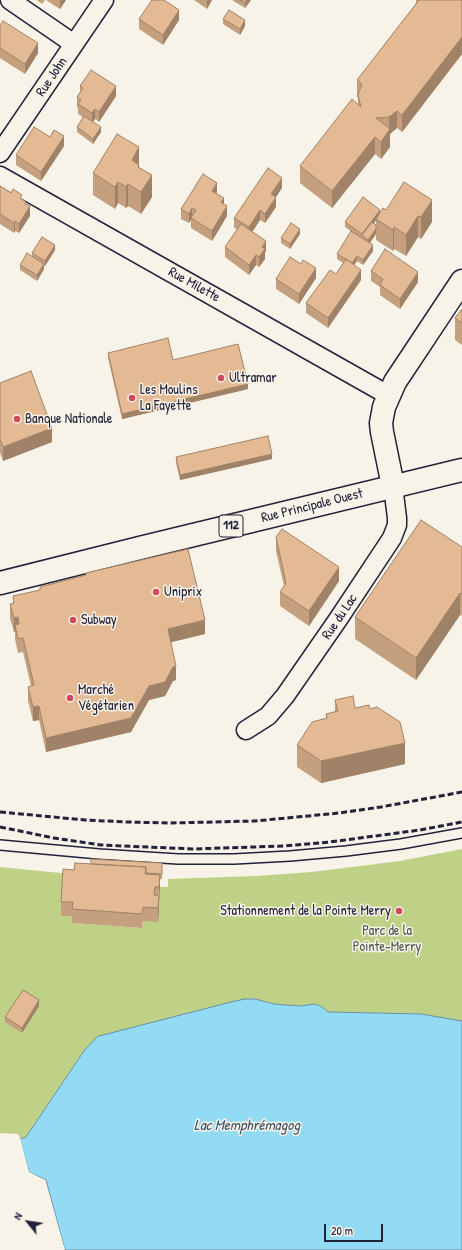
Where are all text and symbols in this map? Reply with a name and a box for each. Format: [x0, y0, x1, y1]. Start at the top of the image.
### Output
street label: Rue John [33, 54, 71, 100]
street label: Rue Milette [165, 264, 223, 306]
place label: Ultramar [229, 370, 277, 386]
marker: Ultramar [216, 373, 226, 383]
place label: Les Moulins La Fayette [140, 382, 198, 414]
marker: Les Moulins La Fayette [127, 393, 137, 403]
place label: Banque Nationale [25, 411, 112, 427]
marker: Banque Nationale [12, 414, 22, 424]
street label: Rue Principale Ouest [259, 485, 365, 527]
road number: 112 [219, 515, 243, 537]
place label: Uniprix [164, 584, 202, 600]
marker: Uniprix [151, 587, 161, 597]
street label: Rue du Lac [319, 591, 361, 643]
place label: Subway [81, 612, 117, 628]
marker: Subway [68, 615, 78, 625]
place label: Marché Végétarien [78, 682, 134, 714]
marker: Marché Végétarien [65, 693, 75, 703]
place label: Stationnement de la Pointe Merry [220, 903, 391, 919]
marker: Stationnement de la Pointe Merry [394, 906, 404, 916]
park label: Parc de la Pointe-Merry [353, 923, 421, 956]
water label: Lac Memphrémagog [194, 1117, 300, 1135]
north arrow [8, 1202, 48, 1242]
text: N [10, 1210, 25, 1222]
scale bar [326, 1216, 385, 1242]
text: 20 m [331, 1222, 353, 1239]

